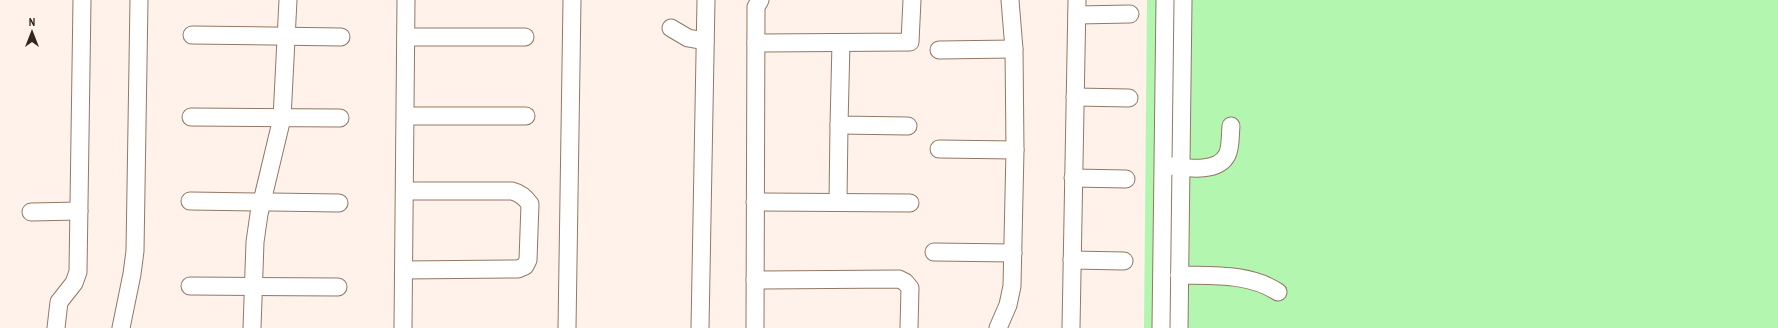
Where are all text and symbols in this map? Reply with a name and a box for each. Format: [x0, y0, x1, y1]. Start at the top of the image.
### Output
north arrow [12, 12, 52, 52]
text: N [29, 15, 35, 29]

